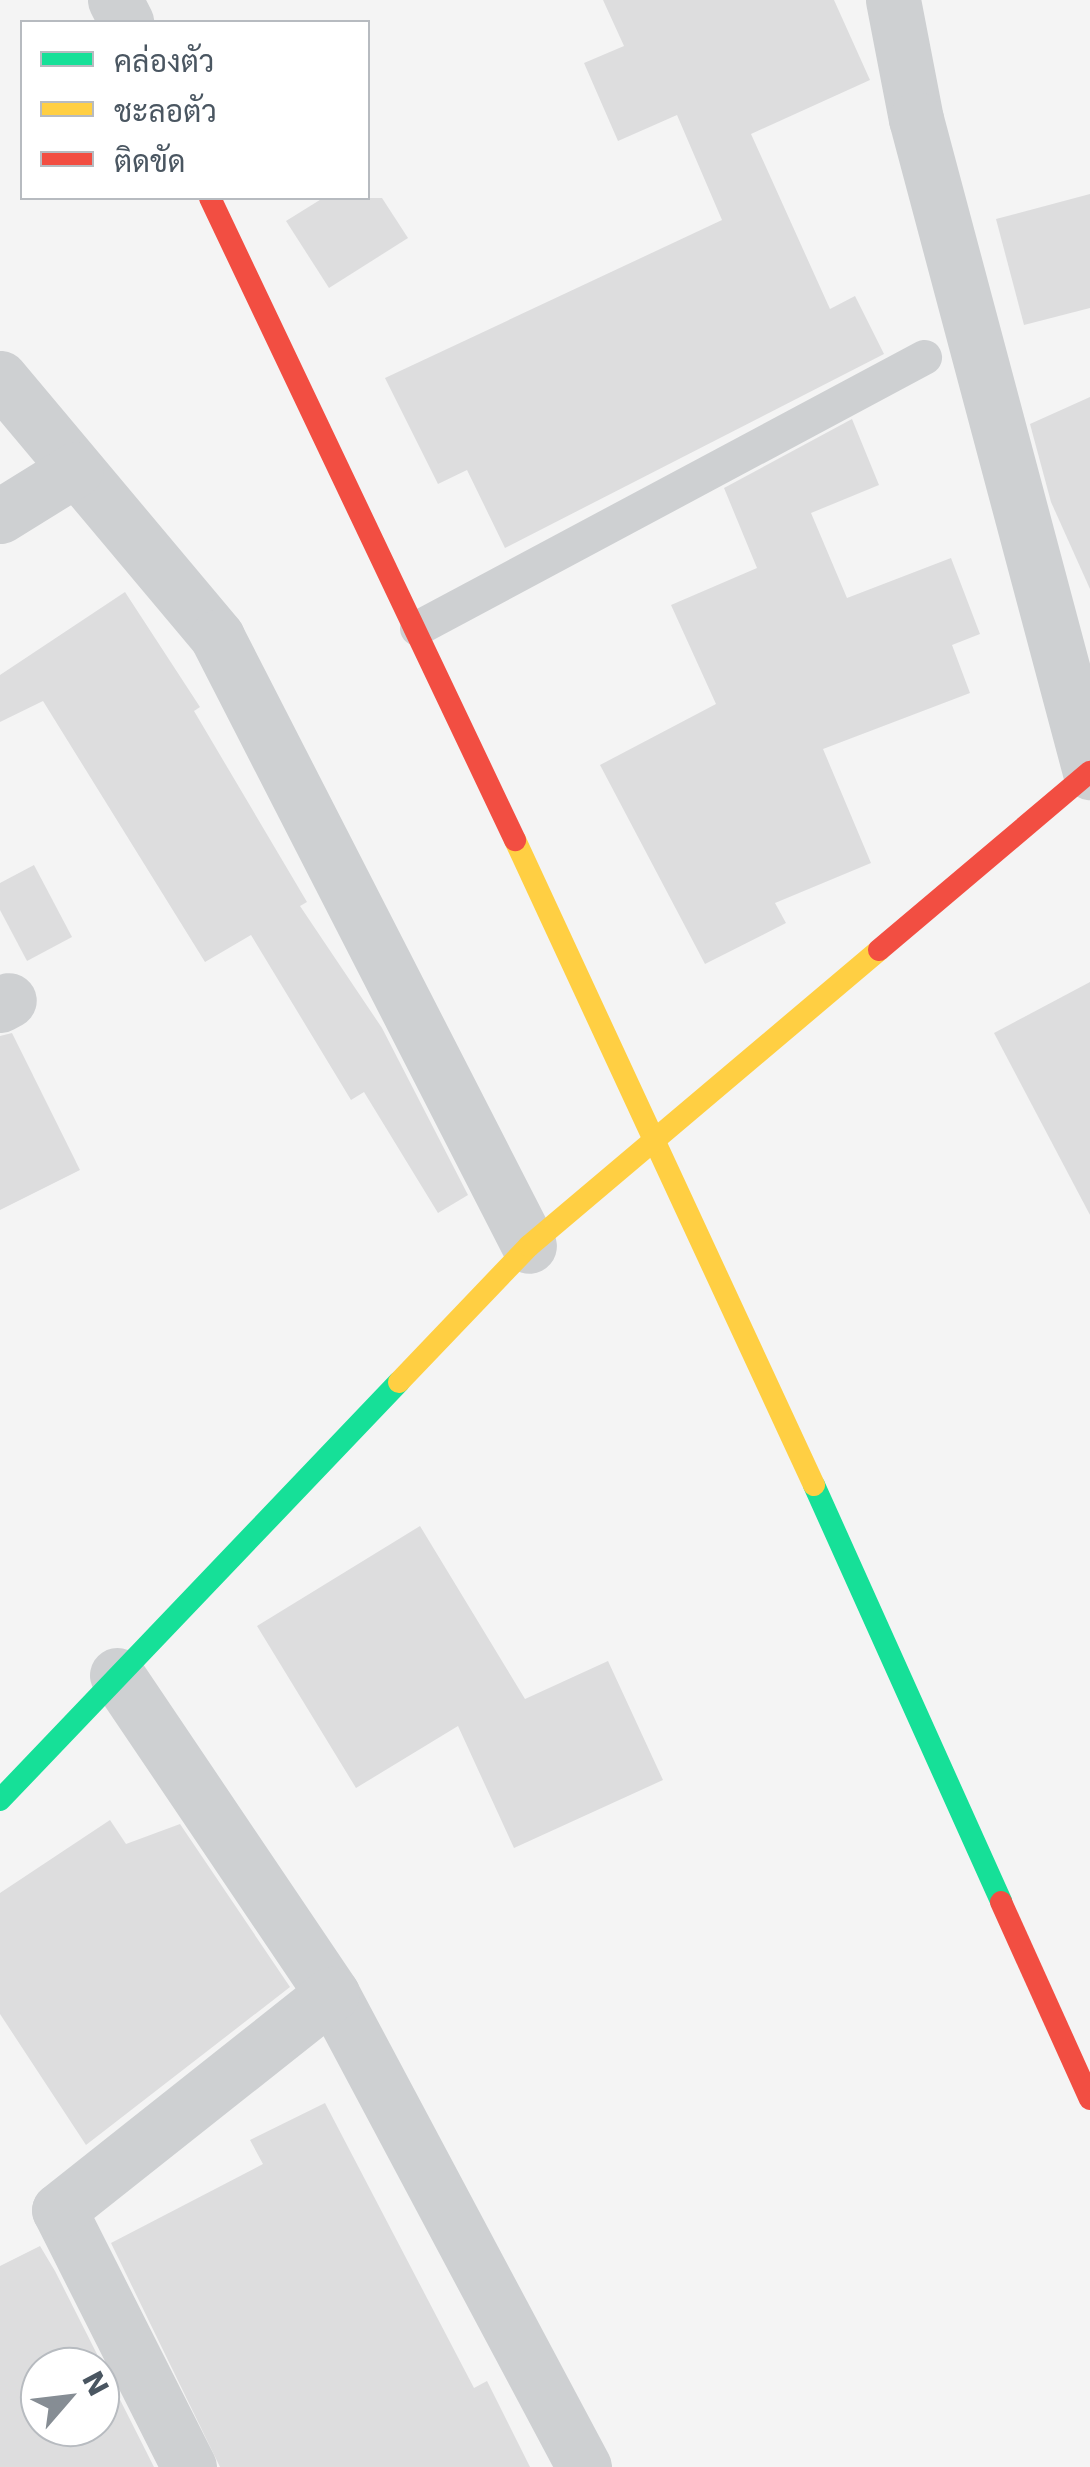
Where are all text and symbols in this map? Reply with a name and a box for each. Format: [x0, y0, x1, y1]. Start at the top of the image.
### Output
legend [20, 20, 370, 200]
text: คล่องตัว [114, 44, 214, 79]
text: ชะลอตัว [114, 94, 217, 129]
text: ติดขัด [114, 144, 186, 179]
north arrow [20, 2347, 120, 2447]
text: N [75, 2366, 115, 2402]

